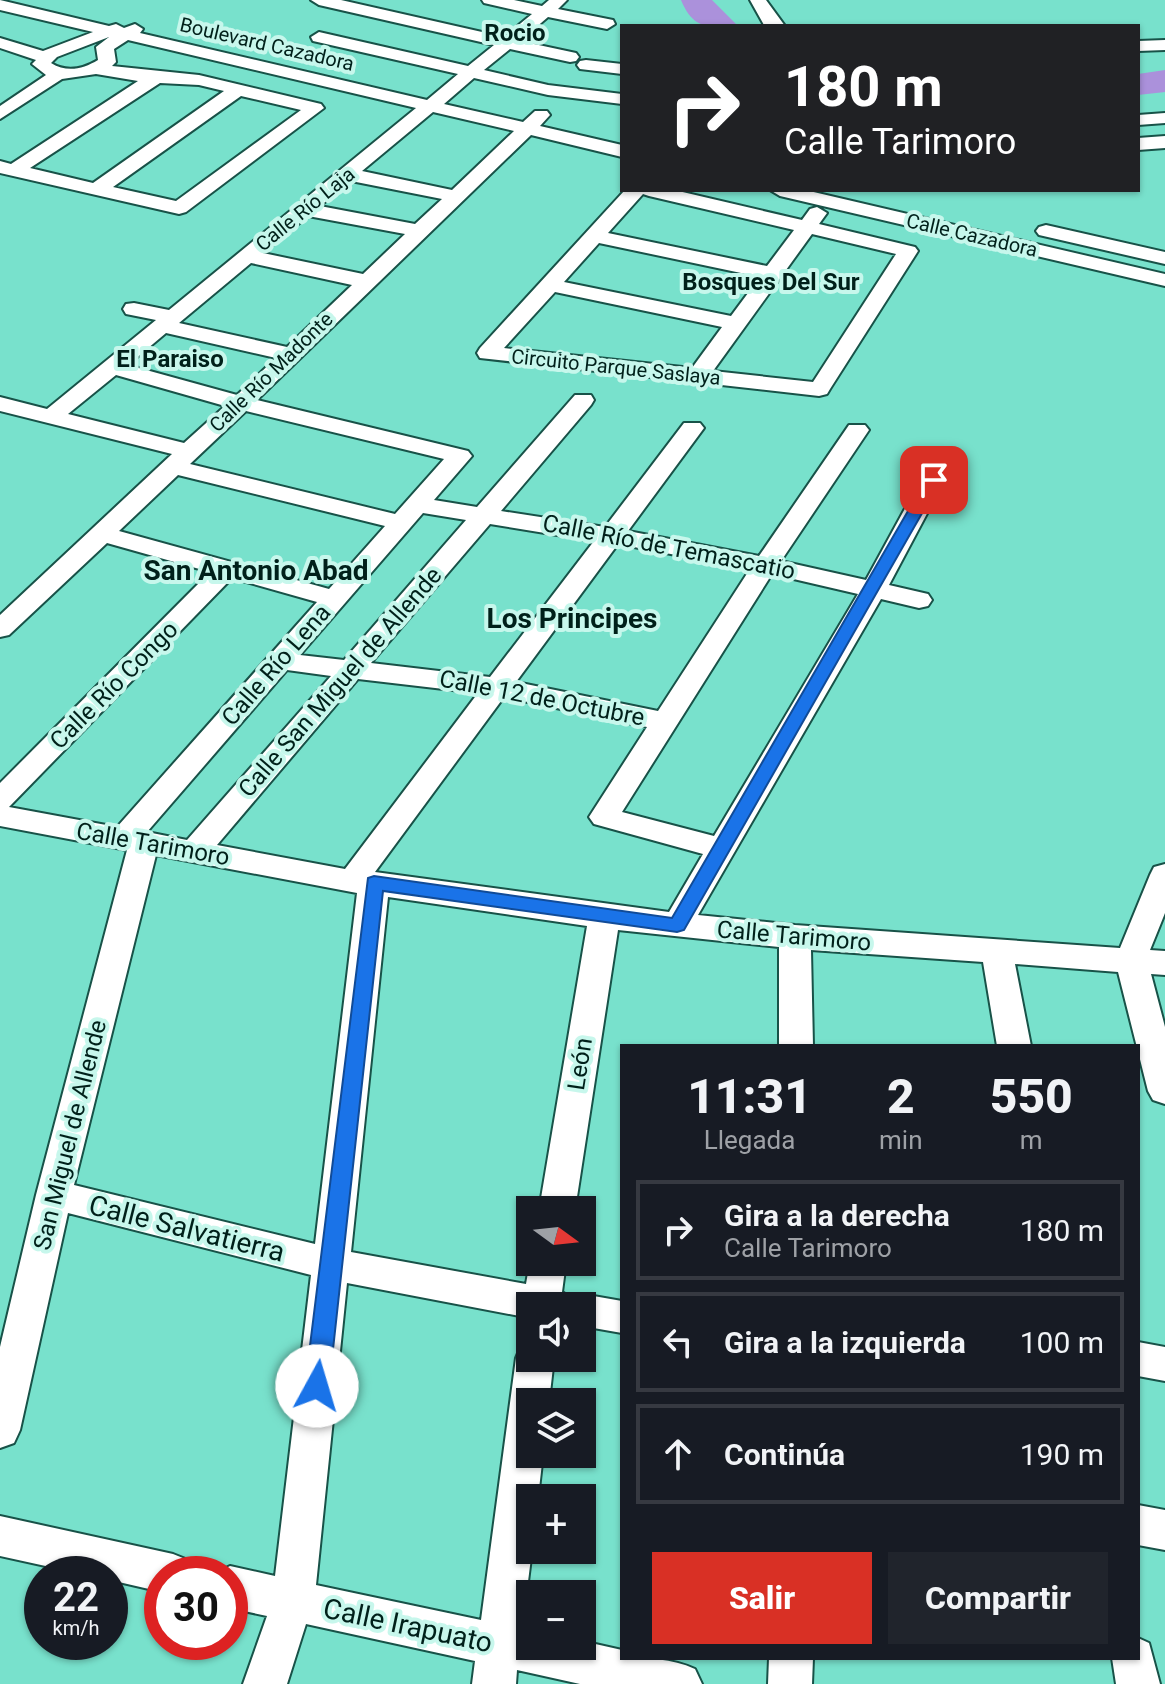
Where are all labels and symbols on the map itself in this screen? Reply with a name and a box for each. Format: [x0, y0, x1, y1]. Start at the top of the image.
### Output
street label: Boulevard Cazadora [178, 12, 356, 76]
district label: Rocio [484, 19, 546, 47]
street label: Calle Río Laja [251, 162, 359, 256]
street label: Calle Cazadora [904, 208, 1040, 262]
district label: Bosques Del Sur [682, 268, 860, 296]
street label: Calle Río Madonte [204, 307, 338, 437]
street label: Circuito Parque Saslaya [510, 344, 722, 390]
district label: El Paraiso [116, 345, 224, 373]
pin [900, 446, 968, 514]
street label: Calle Río de Temascatio [540, 509, 798, 585]
district label: San Antonio Abad [143, 554, 369, 587]
street label: Calle San Miguel de Allende [233, 561, 447, 803]
street label: Calle Río Lena [216, 599, 336, 731]
district label: Los Principes [487, 602, 657, 635]
street label: Calle Río Congo [44, 615, 184, 755]
street label: Calle 12 de Octubre [437, 664, 647, 732]
street label: Calle Tarimoro [74, 817, 232, 871]
street label: Calle Tarimoro [716, 915, 872, 957]
street label: San Miguel de Allende [28, 1017, 112, 1253]
street label: León [562, 1036, 598, 1092]
street label: Calle Salvatierra [86, 1188, 288, 1269]
north arrow [516, 1196, 596, 1276]
position arrow [275, 1344, 359, 1428]
speed limit sign: 30 [144, 1556, 248, 1660]
street label: Calle Irapuato [320, 1591, 495, 1659]

